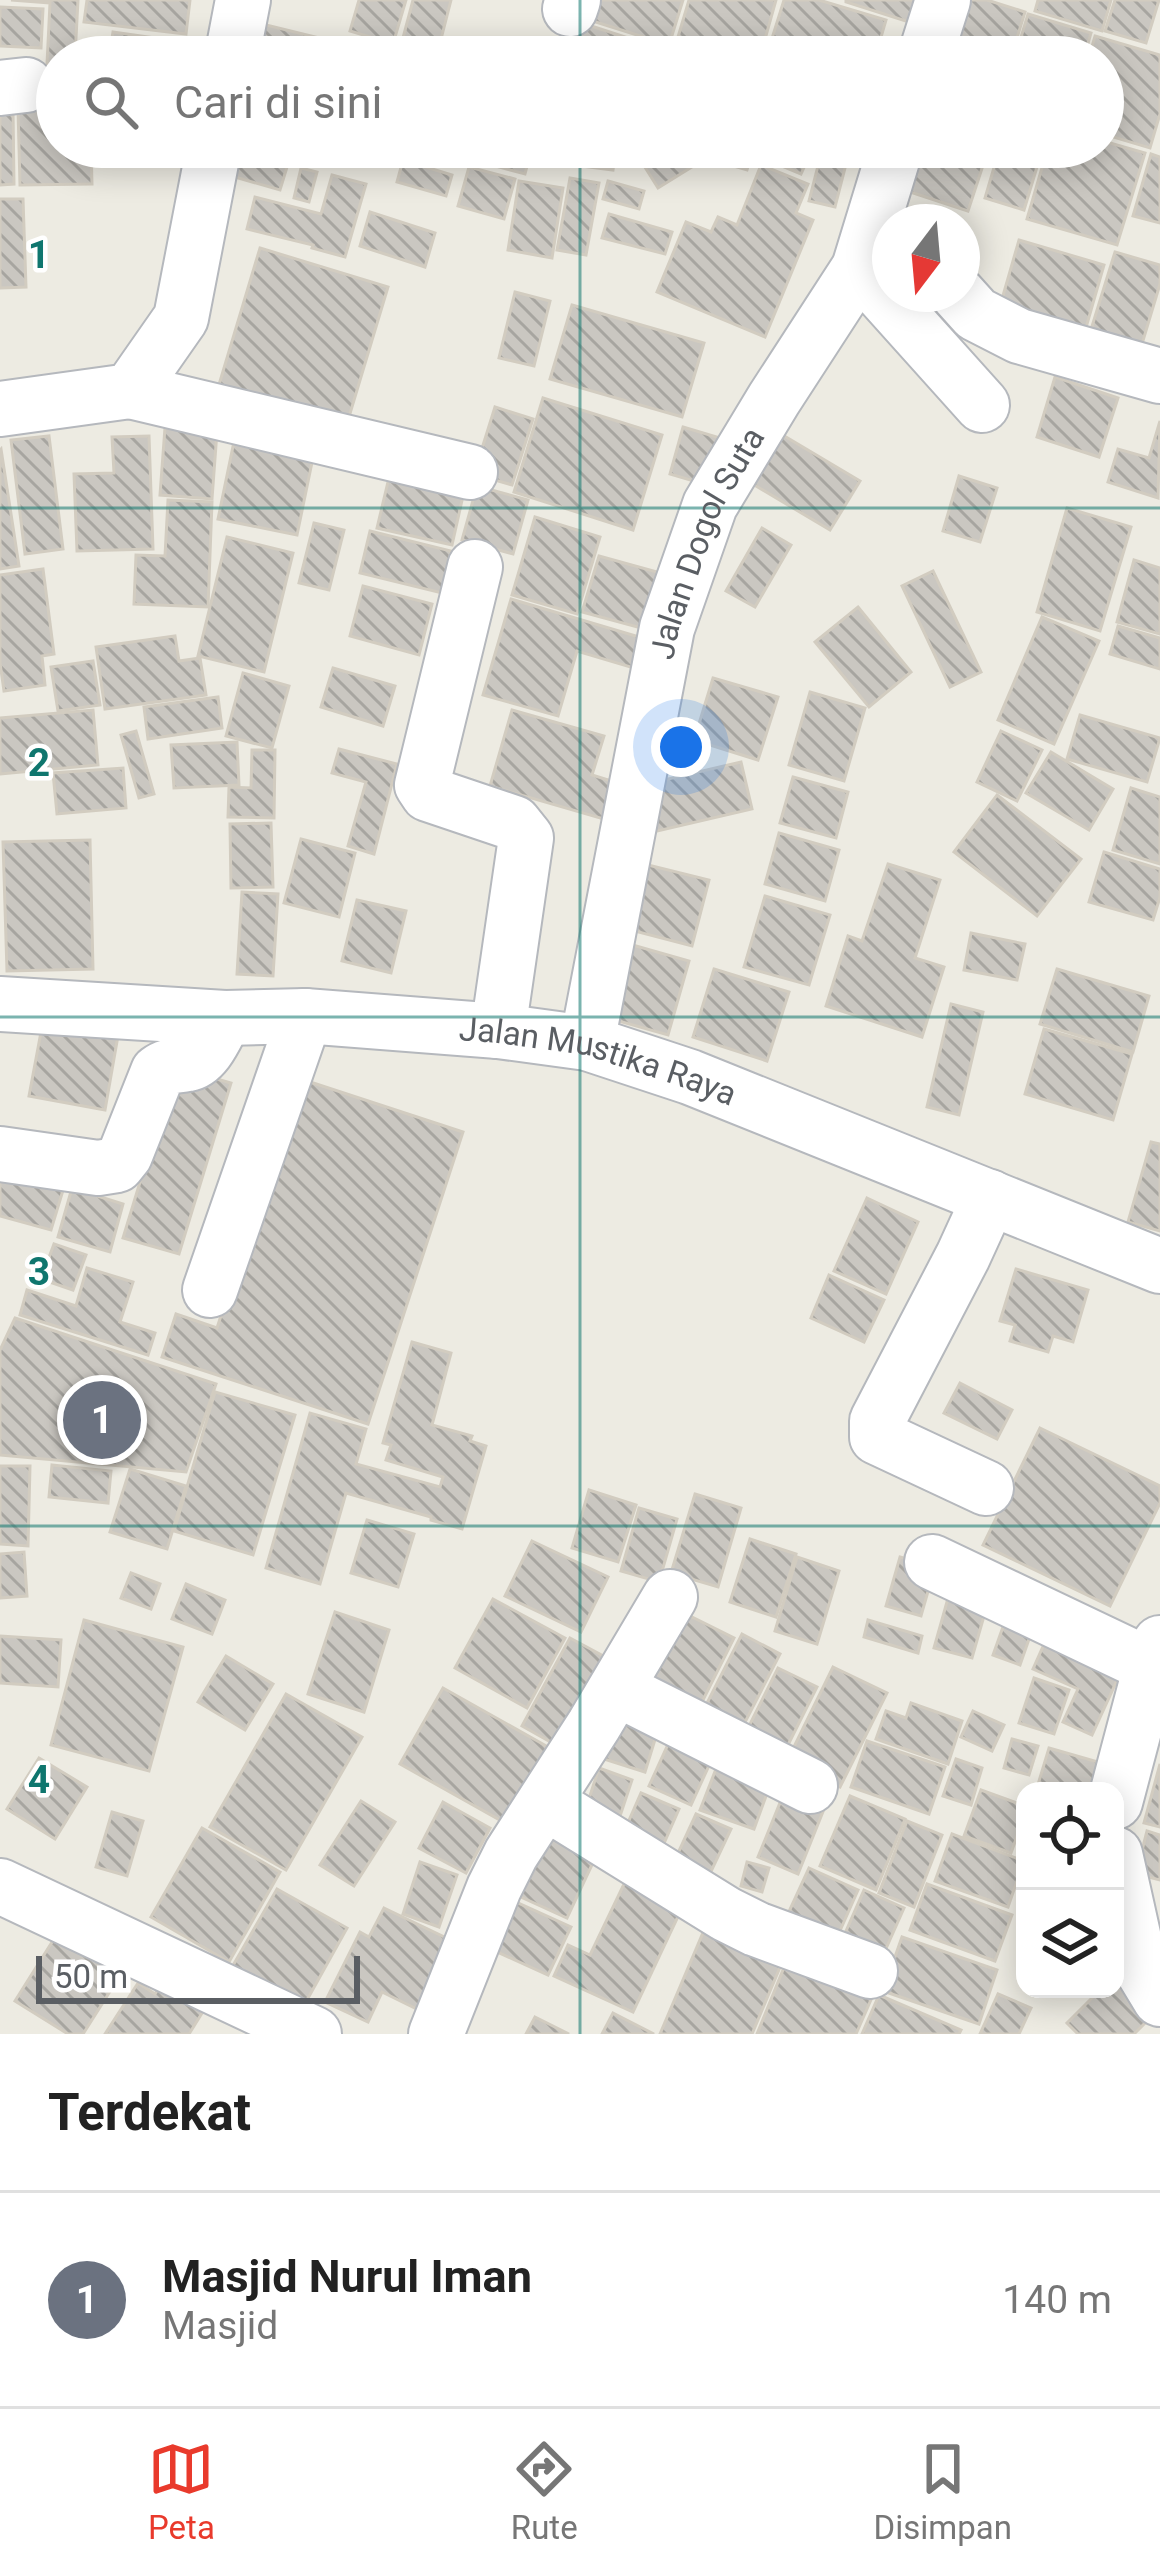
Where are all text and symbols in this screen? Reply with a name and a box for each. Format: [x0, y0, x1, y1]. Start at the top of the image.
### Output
search box [36, 36, 1124, 168]
icon: search [78, 69, 144, 135]
text: Cari di sini [174, 76, 383, 129]
north arrow [872, 204, 980, 312]
text: 1 [28, 232, 50, 278]
street label: Jalan Dogol Suta [642, 420, 772, 662]
your location [651, 717, 711, 777]
text: 2 [28, 740, 50, 786]
street label: Jalan Mustika Raya [458, 1009, 742, 1113]
text: 3 [28, 1249, 50, 1295]
pin: 1 [63, 1375, 141, 1465]
text: 4 [28, 1757, 50, 1803]
map controls [1016, 1782, 1124, 1998]
button: locate [1016, 1782, 1124, 1890]
button: layers [1016, 1890, 1124, 1998]
scale bar [36, 1950, 360, 2003]
text: 50 m [54, 1957, 128, 1996]
text: Terdekat [48, 2083, 251, 2142]
text: Masjid Nurul Iman [162, 2250, 532, 2303]
text: 1 [76, 2277, 98, 2323]
text: 140 m [1002, 2277, 1112, 2323]
text: Masjid [162, 2303, 278, 2349]
tab: Peta [148, 2436, 215, 2547]
tab: Rute [511, 2436, 578, 2547]
tab: Disimpan [874, 2436, 1012, 2547]

